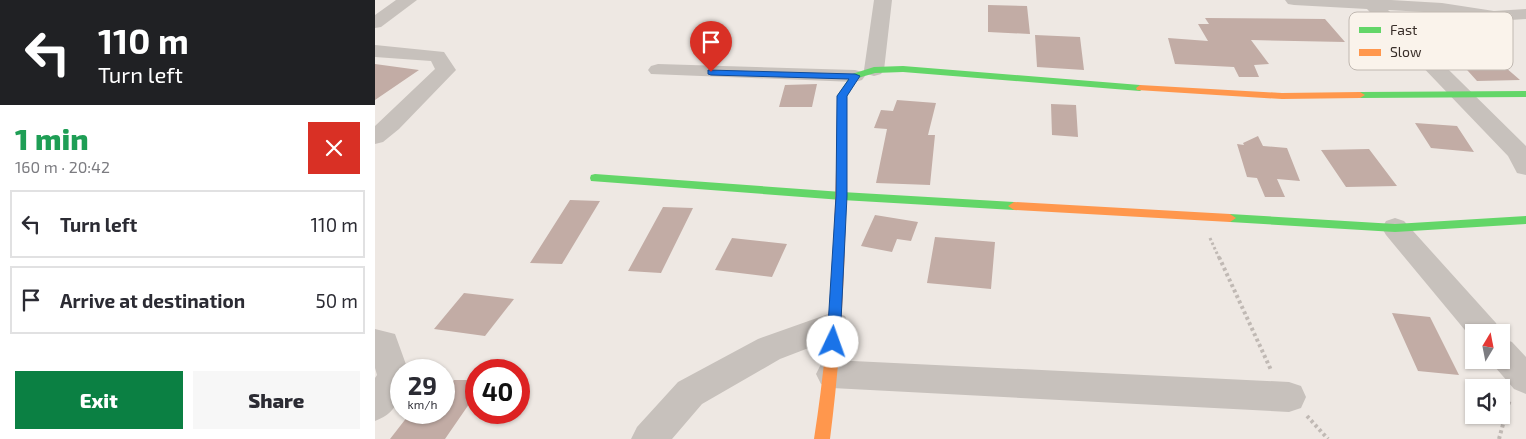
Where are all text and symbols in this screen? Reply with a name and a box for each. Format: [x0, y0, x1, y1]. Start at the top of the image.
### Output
legend [1349, 12, 1513, 70]
text: 110 m [98, 19, 189, 61]
icon: left [15, 20, 80, 85]
pin [690, 21, 732, 72]
text: Fast [1390, 21, 1417, 38]
icon: arrive [697, 28, 725, 56]
text: Slow [1390, 43, 1422, 60]
text: Turn left [98, 61, 183, 87]
text: 1 min [15, 120, 89, 156]
button: close [308, 122, 360, 174]
text: 160 m · 20:42 [15, 157, 110, 176]
icon: left [17, 210, 45, 238]
text: Turn left [60, 213, 137, 236]
text: 110 m [311, 213, 358, 236]
icon: arrive [17, 286, 45, 314]
text: Arrive at destination [60, 289, 245, 312]
text: 50 m [315, 289, 358, 312]
position arrow [806, 315, 858, 367]
north arrow [1465, 324, 1510, 369]
map controls [1465, 324, 1510, 424]
speed limit sign: 40 [465, 359, 530, 424]
text: 29 [408, 370, 437, 400]
button: Exit [15, 371, 183, 429]
button: Share [193, 371, 360, 429]
button: sound [1465, 379, 1510, 424]
text: km/h [408, 397, 437, 411]

